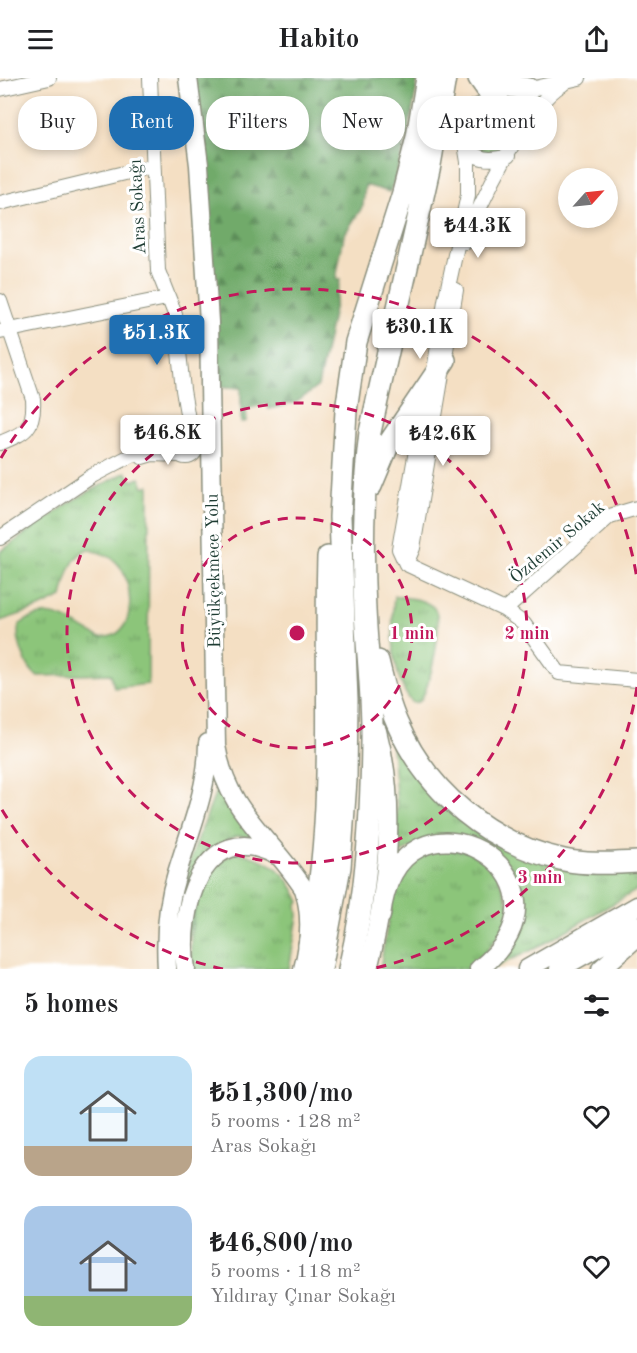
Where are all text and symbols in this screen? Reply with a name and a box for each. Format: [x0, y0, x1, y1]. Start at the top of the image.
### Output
icon: menu [24, 23, 57, 56]
icon: share [580, 23, 613, 56]
text: Habito [278, 26, 359, 53]
chip: Buy [18, 96, 97, 150]
chip: Rent [109, 96, 194, 150]
chip: Filters [206, 96, 309, 150]
chip: New [321, 96, 405, 150]
chip: Apartment [417, 96, 557, 150]
street label: Aras Sokağı [126, 159, 149, 255]
north arrow [558, 168, 618, 228]
map controls [558, 168, 618, 228]
pin: ₺44.3K [429, 208, 527, 259]
text: ₺44.3K [444, 217, 512, 237]
pin: ₺30.1K [371, 309, 469, 360]
pin: ₺51.3K [108, 315, 206, 366]
text: ₺30.1K [386, 318, 454, 338]
text: ₺51.3K [123, 324, 191, 344]
pin: ₺46.8K [119, 415, 217, 466]
pin: ₺42.6K [394, 416, 492, 467]
text: ₺46.8K [134, 424, 202, 444]
text: ₺42.6K [409, 425, 477, 445]
street label: Büyükçekmece Yolu [204, 493, 224, 649]
street label: Özdemir Sokak [504, 495, 608, 587]
centre of rings [287, 623, 307, 643]
text: 1 min [389, 625, 435, 643]
text: 2 min [504, 625, 550, 643]
text: 3 min [517, 869, 563, 887]
icon: filters [580, 989, 613, 1022]
text: 5 homes [24, 992, 118, 1018]
icon: home [72, 1080, 144, 1152]
text: ₺51,300/mo [210, 1081, 353, 1107]
icon: heart [580, 1100, 613, 1133]
text: 5 rooms · 128 m² [210, 1112, 360, 1132]
text: Aras Sokağı [210, 1137, 316, 1157]
icon: home [72, 1230, 144, 1302]
text: ₺46,800/mo [210, 1231, 353, 1257]
icon: heart [580, 1250, 613, 1283]
text: 5 rooms · 118 m² [210, 1262, 360, 1282]
text: Yıldıray Çınar Sokağı [210, 1287, 396, 1307]

